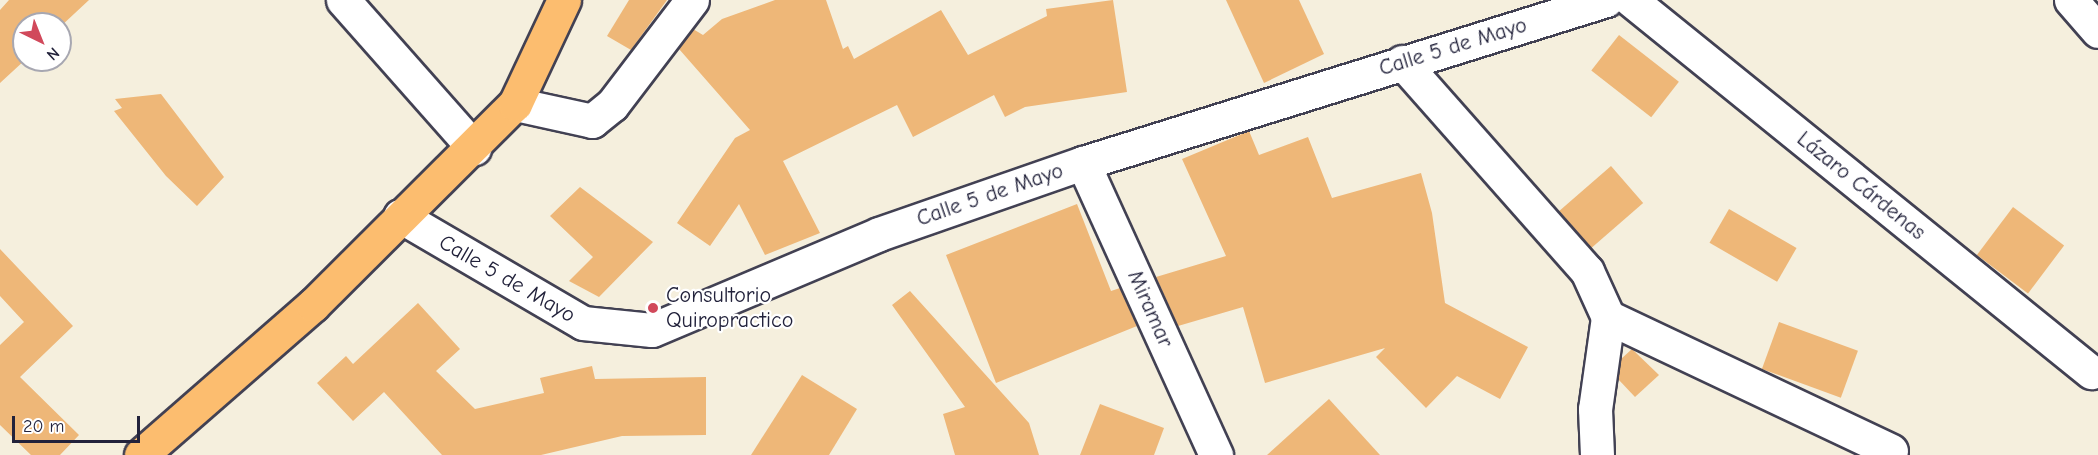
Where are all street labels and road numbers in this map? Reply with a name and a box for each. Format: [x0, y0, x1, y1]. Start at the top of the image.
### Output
street label: Calle 5 de Mayo [1376, 12, 1530, 82]
street label: Lázaro Cárdenas [1791, 126, 1931, 246]
street label: Calle 5 de Mayo [913, 158, 1067, 232]
street label: Calle 5 de Mayo [434, 229, 580, 329]
street label: Miramar [1121, 266, 1179, 352]

